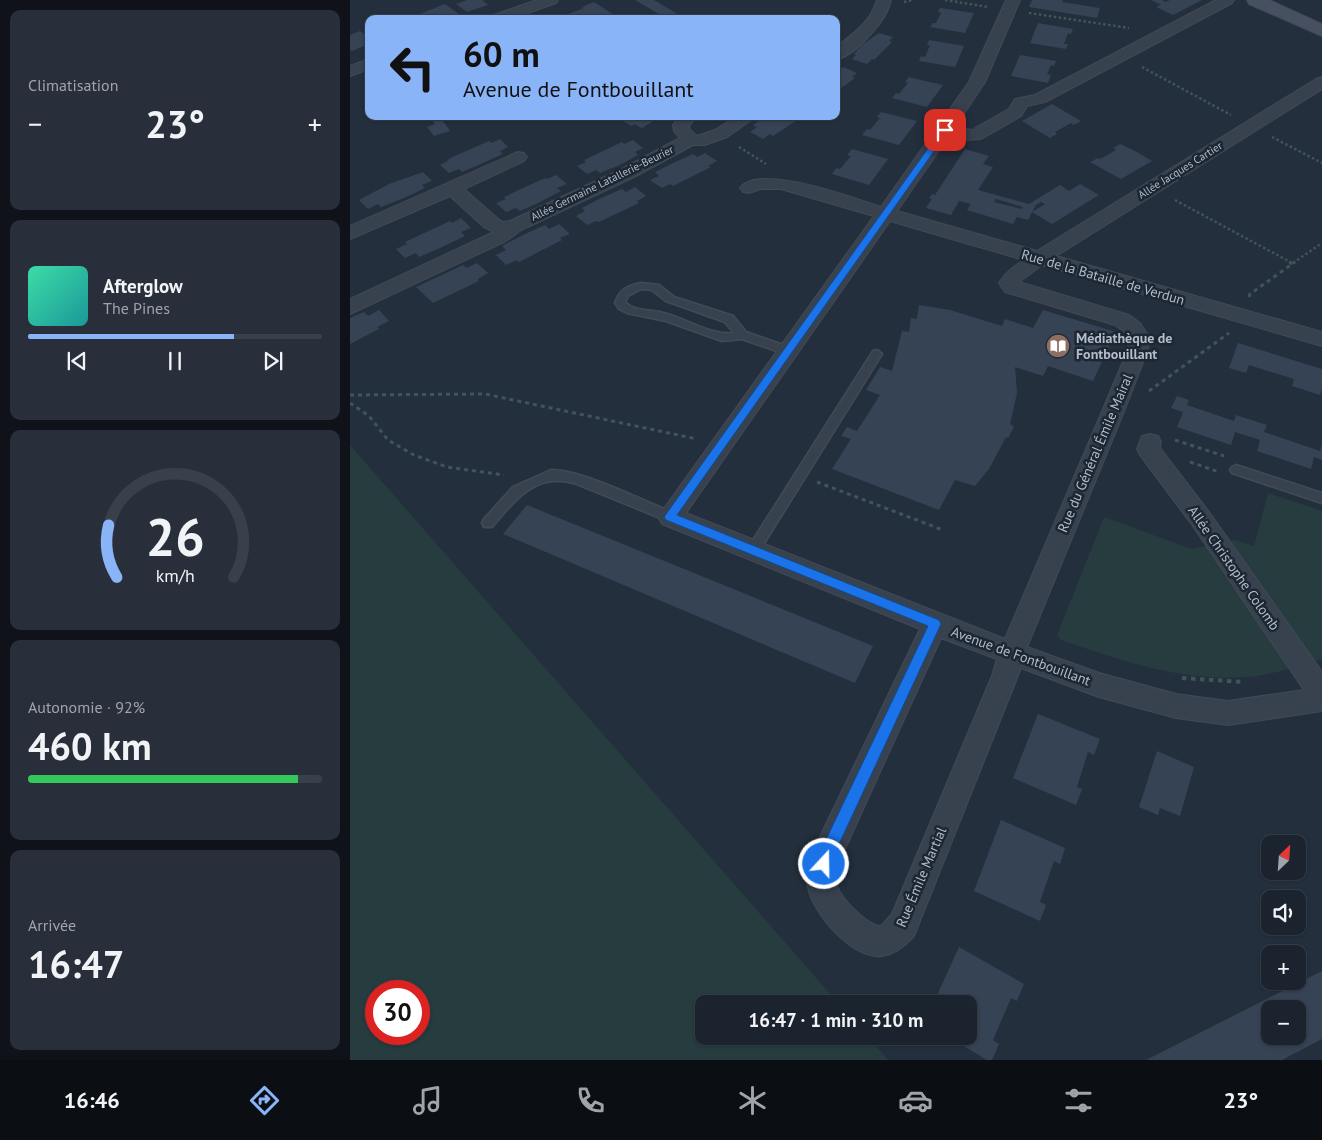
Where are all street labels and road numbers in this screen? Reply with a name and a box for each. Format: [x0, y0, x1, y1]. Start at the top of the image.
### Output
street label: Allée Jacques Cartier [1135, 138, 1225, 202]
street label: Allée Germaine Latallerie-Beurier [528, 142, 676, 224]
street label: Rue de la Bataille de Verdun [1019, 245, 1187, 309]
street label: Rue du Général Émile Mairal [1053, 371, 1137, 535]
street label: Allée Christophe Colomb [1184, 502, 1284, 634]
street label: Avenue de Fontbouillant [949, 622, 1093, 690]
street label: Rue Émile Martial [892, 824, 950, 930]

